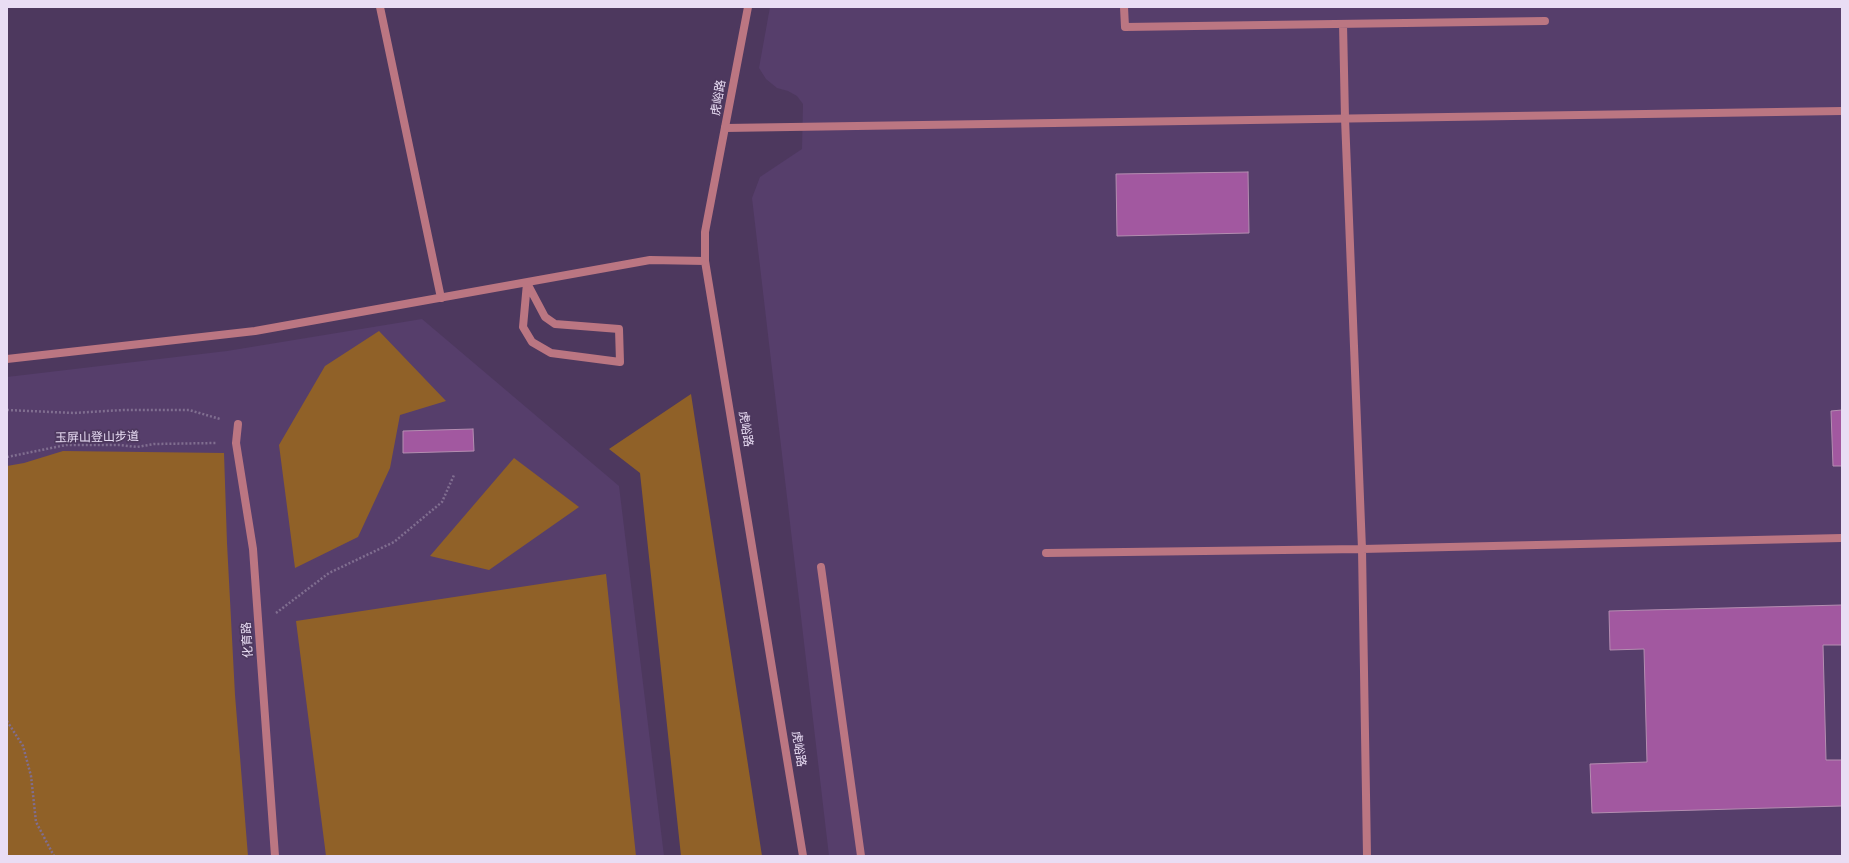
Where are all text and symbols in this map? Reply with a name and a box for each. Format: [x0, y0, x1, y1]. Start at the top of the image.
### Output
street label: 虎峪路 [709, 79, 729, 117]
street label: 虎峪路 [735, 410, 755, 448]
street label: 玉屏山登山步道 [55, 430, 139, 446]
street label: 化育路 [240, 622, 256, 658]
street label: 虎峪路 [788, 730, 808, 768]

